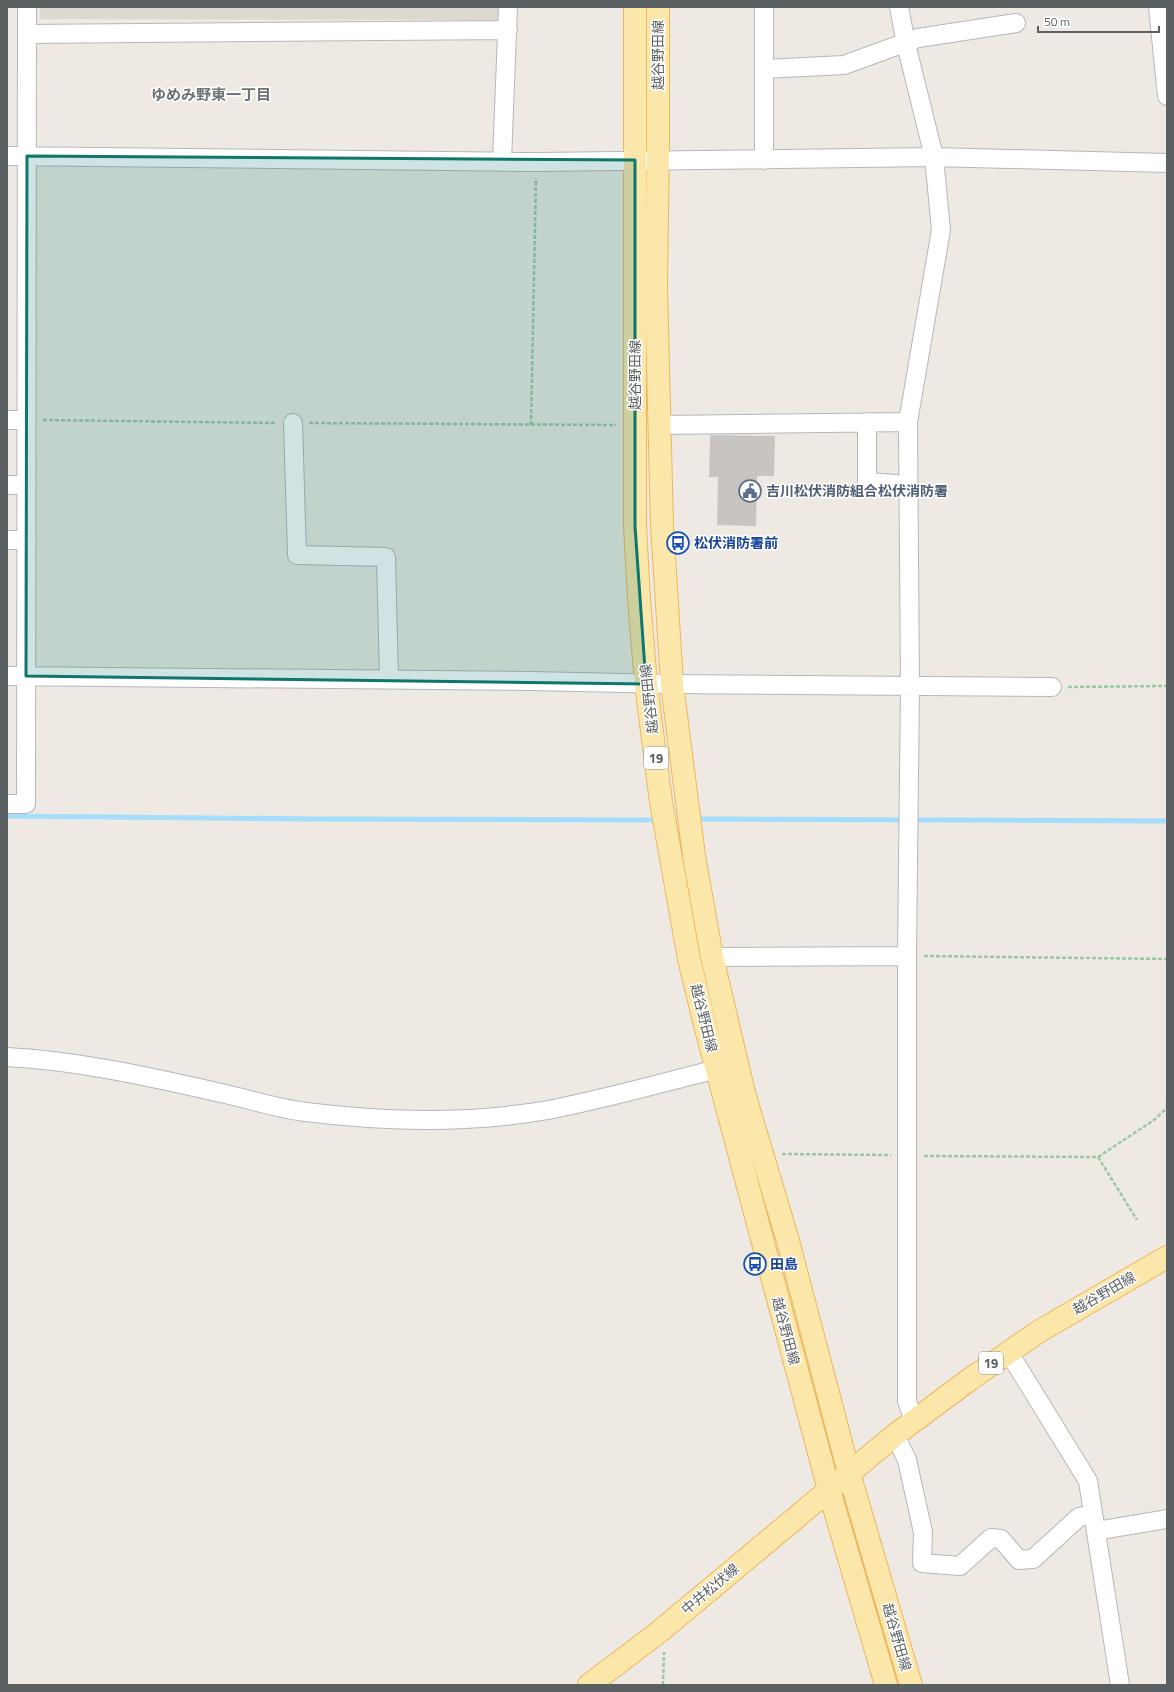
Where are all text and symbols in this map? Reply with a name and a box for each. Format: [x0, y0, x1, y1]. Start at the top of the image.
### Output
scale bar [1038, 8, 1159, 34]
text: 50 m [1044, 12, 1070, 31]
street label: 越谷野田線 [647, 20, 668, 90]
district label: ゆめみ野東一丁目 [151, 83, 271, 106]
street label: 越谷野田線 [624, 340, 645, 410]
public building icon: 吉川松伏消防組合松伏消防署 [737, 478, 763, 504]
place label: 吉川松伏消防組合松伏消防署 [766, 480, 948, 501]
bus stop icon: 松伏消防署前 [665, 530, 691, 556]
place label: 松伏消防署前 [694, 532, 778, 553]
street label: 越谷野田線 [634, 663, 663, 735]
road number: 19 [644, 747, 668, 769]
street label: 越谷野田線 [686, 981, 723, 1054]
bus stop icon: 田島 [742, 1251, 768, 1277]
place label: 田島 [770, 1253, 798, 1274]
street label: 越谷野田線 [1068, 1266, 1139, 1319]
street label: 越谷野田線 [767, 1294, 806, 1367]
road number: 19 [979, 1352, 1003, 1374]
street label: 中井松伏線 [676, 1558, 743, 1619]
street label: 越谷野田線 [878, 1600, 917, 1673]

